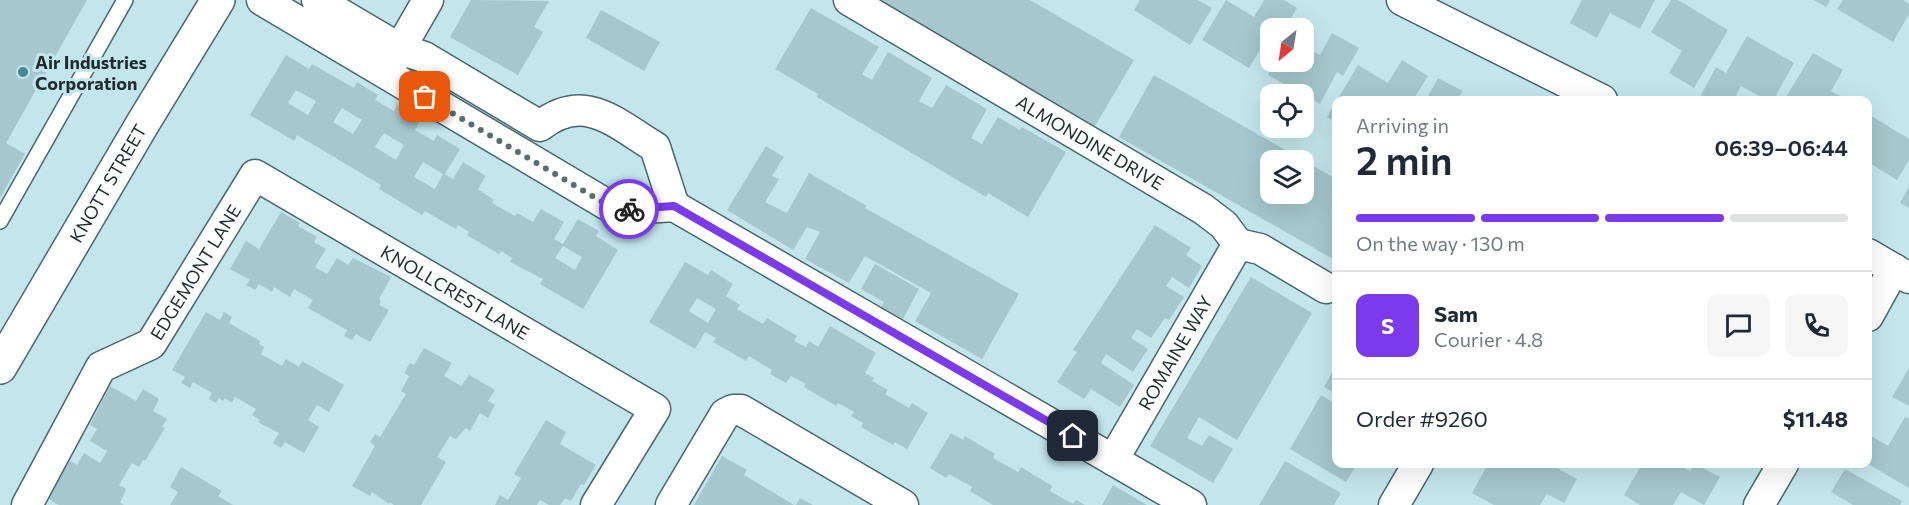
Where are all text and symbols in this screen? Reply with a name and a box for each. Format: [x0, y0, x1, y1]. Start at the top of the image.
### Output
north arrow [1260, 18, 1314, 72]
map controls [1260, 18, 1314, 204]
place label: Air Industries Corporation [35, 51, 147, 94]
marker: Air Industries Corporation [16, 65, 30, 79]
pin [399, 71, 450, 122]
icon: bag [408, 80, 441, 113]
button: locate [1260, 84, 1314, 138]
street label: ALMONDINE DRIVE [1012, 90, 1168, 194]
text: Arriving in [1356, 113, 1449, 137]
street label: KNOTT STREET [65, 120, 151, 246]
text: 06:39–06:44 [1714, 134, 1848, 161]
text: 2 min [1356, 135, 1453, 183]
button: layers [1260, 150, 1314, 204]
courier [599, 179, 659, 239]
icon: bike [613, 193, 646, 226]
street label: EDGEMONT LANE [145, 200, 245, 344]
text: On the way · 130 m [1356, 231, 1525, 255]
street label: KNOLLCREST LANE [377, 240, 533, 344]
street label: ROMAINE WAY [1133, 291, 1217, 414]
button: chat [1707, 294, 1770, 357]
button: phone [1785, 294, 1848, 357]
text: Sam [1434, 300, 1478, 327]
text: S [1381, 312, 1394, 339]
text: Courier · 4.8 [1434, 327, 1543, 351]
text: Order #9260 [1356, 405, 1488, 432]
text: $11.48 [1783, 405, 1848, 432]
pin [1047, 410, 1098, 461]
icon: home [1056, 419, 1089, 452]

